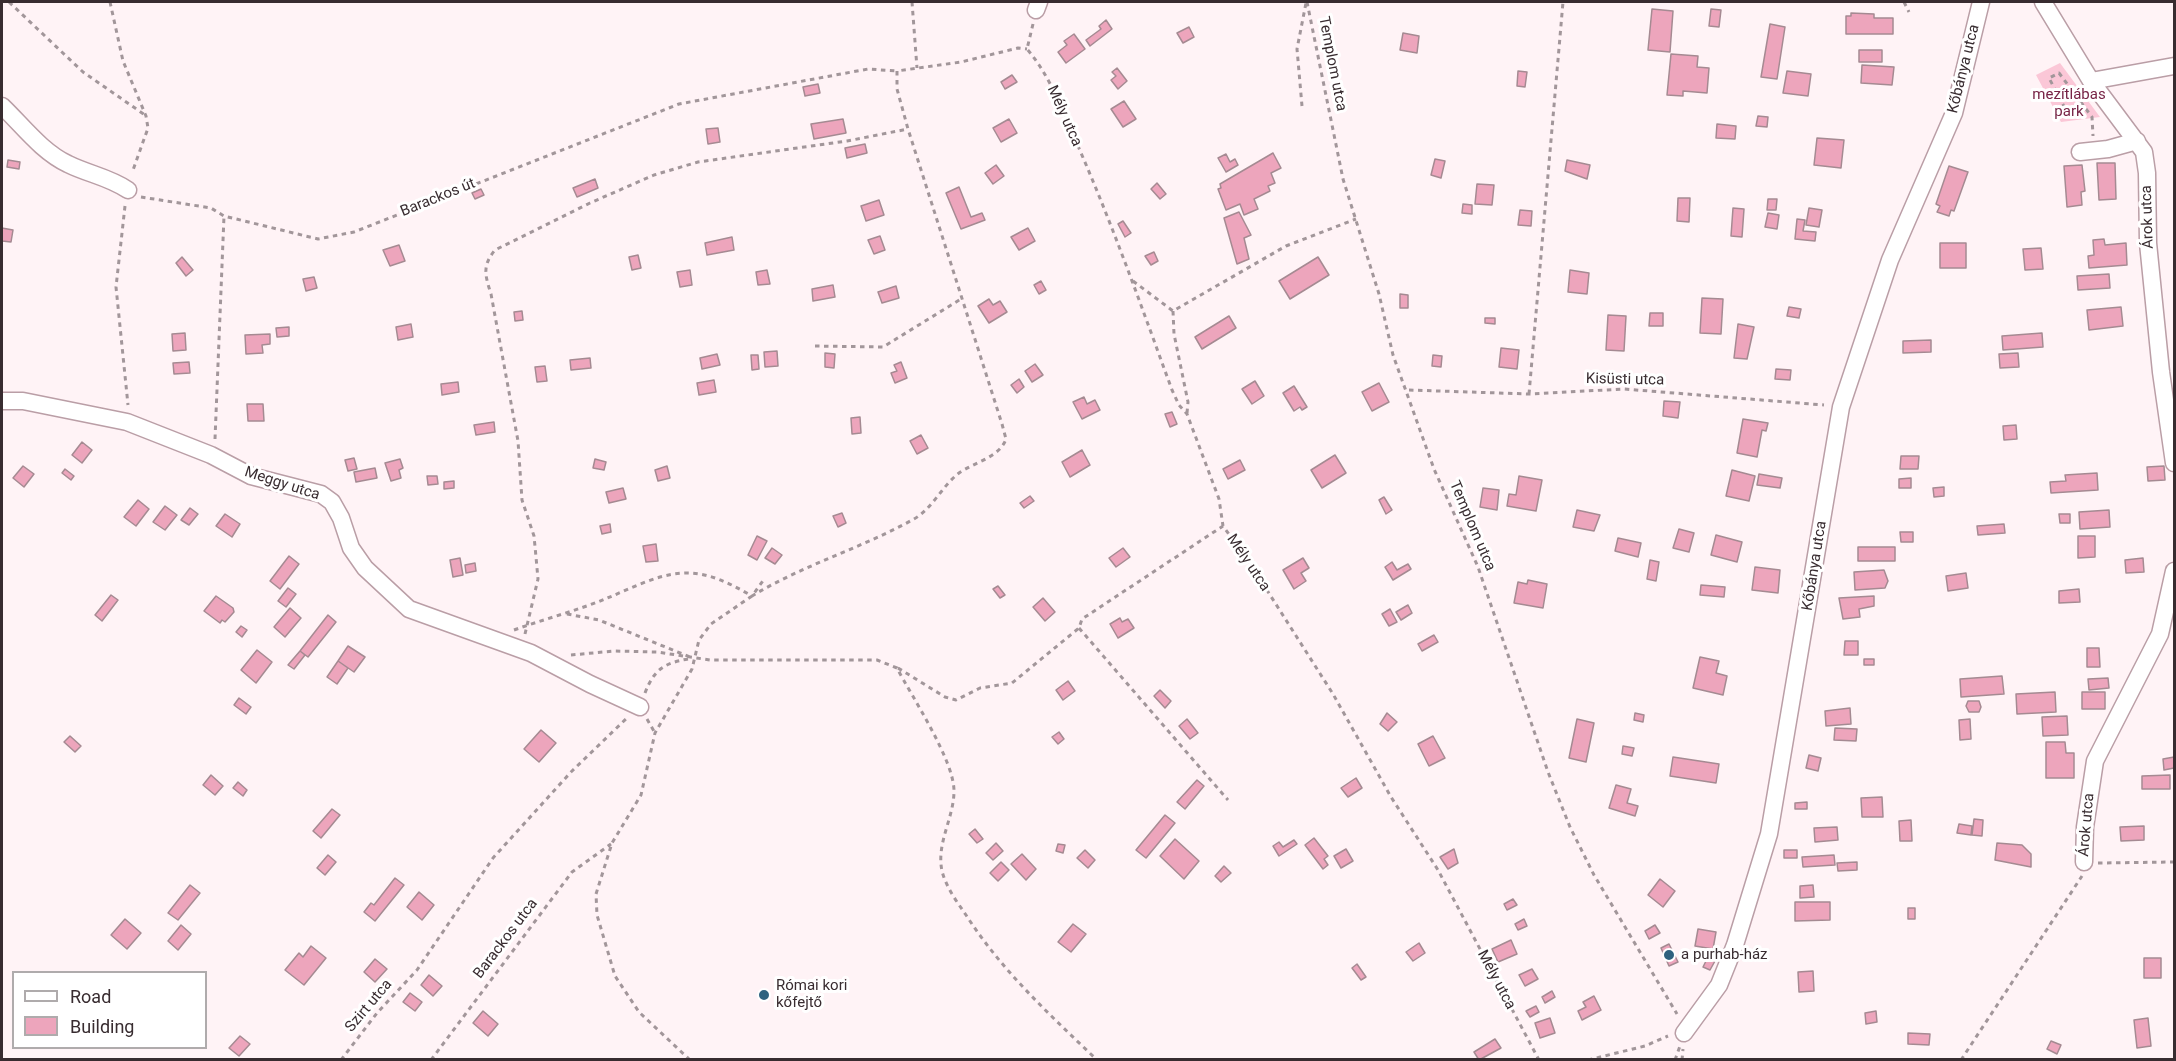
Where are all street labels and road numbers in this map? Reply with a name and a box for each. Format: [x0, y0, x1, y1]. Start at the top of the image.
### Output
street label: Templom utca [1314, 15, 1350, 113]
street label: Kőbánya utca [1944, 23, 1984, 115]
street label: Mély utca [1043, 83, 1085, 149]
street label: Barackos út [398, 175, 478, 221]
street label: Árok utca [2138, 185, 2158, 249]
street label: Kisüsti utca [1586, 370, 1664, 390]
street label: Meggy utca [242, 463, 322, 505]
street label: Templom utca [1445, 478, 1499, 574]
street label: Kőbánya utca [1799, 520, 1831, 612]
street label: Mély utca [1222, 531, 1274, 595]
street label: Árok utca [2075, 792, 2099, 858]
street label: Barackos utca [470, 896, 542, 982]
street label: Mély utca [1473, 947, 1519, 1013]
street label: Szirt utca [342, 976, 396, 1036]

